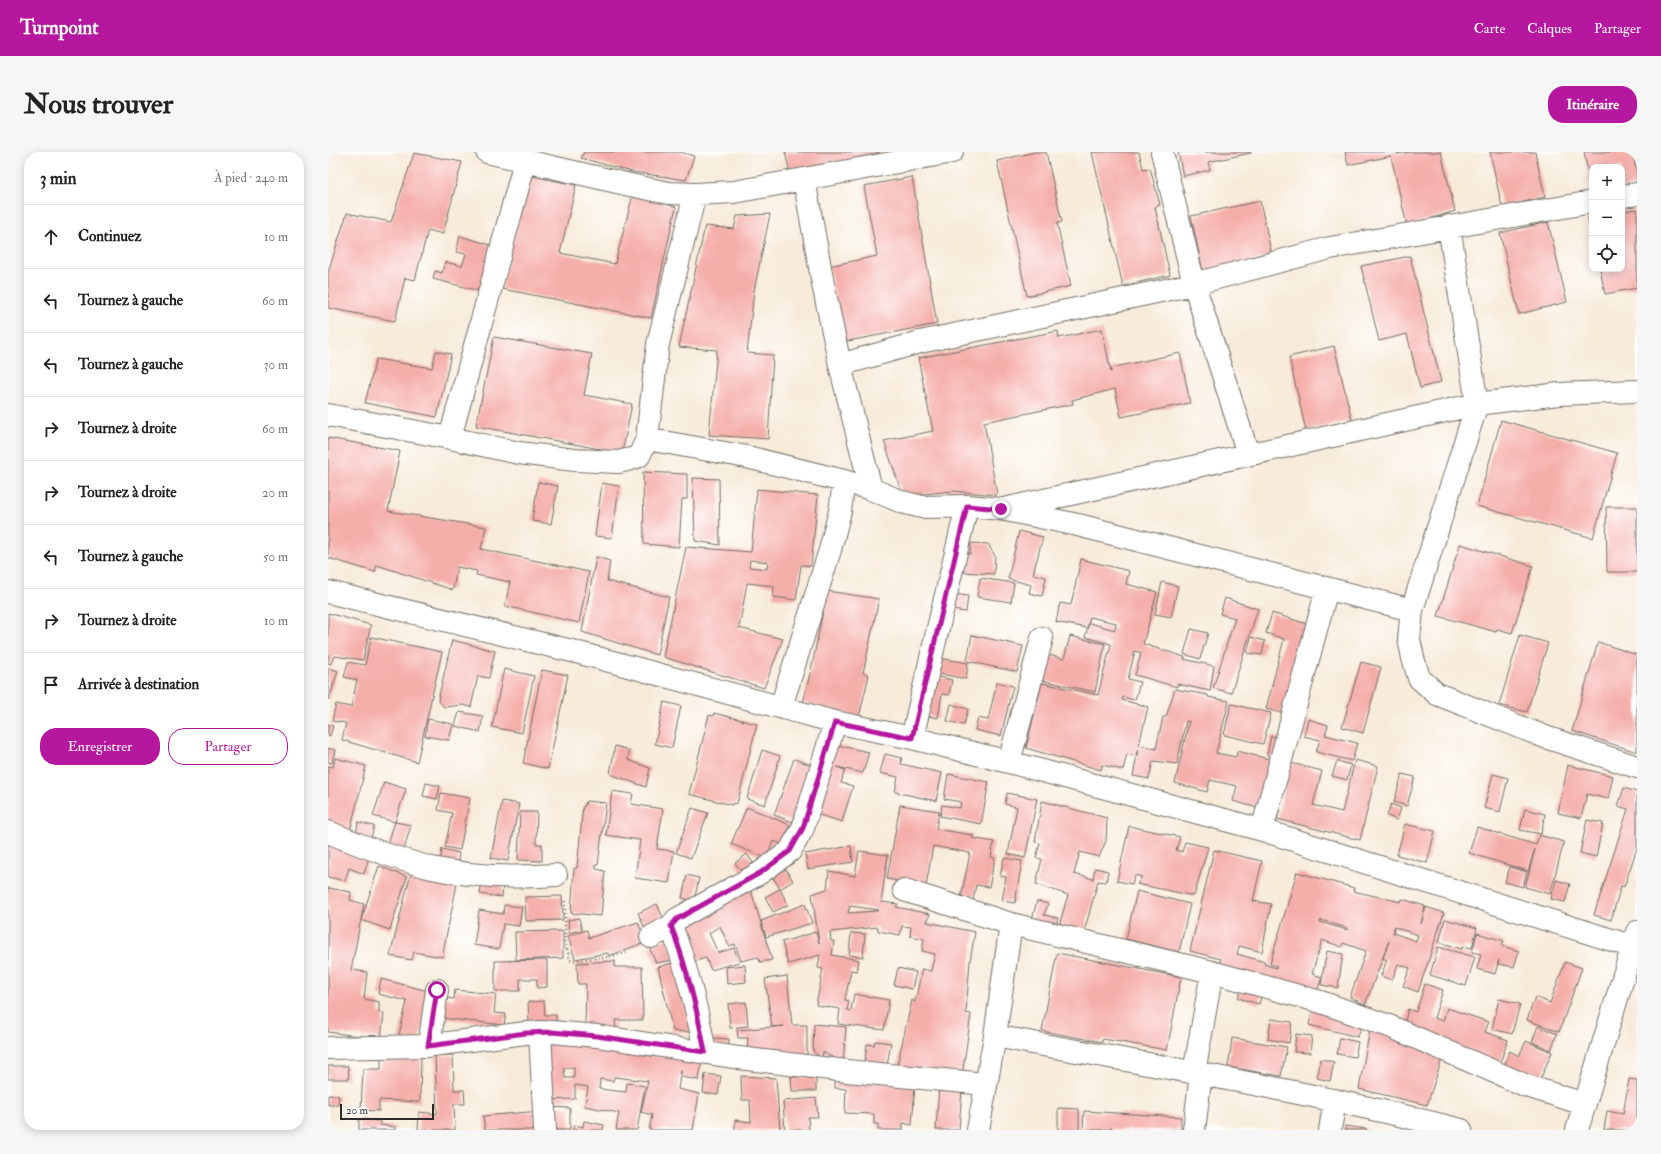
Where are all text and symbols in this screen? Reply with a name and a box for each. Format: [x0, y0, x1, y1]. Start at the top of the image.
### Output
text: Turnpoint [20, 16, 98, 40]
text: Carte [1474, 20, 1505, 37]
text: Calques [1527, 20, 1572, 37]
text: Partager [1594, 20, 1641, 37]
button: Itinéraire [1548, 86, 1637, 123]
text: Nous trouver [24, 87, 173, 122]
map controls [1589, 164, 1625, 272]
button: + [1589, 164, 1625, 200]
text: 3 min [40, 168, 77, 189]
text: À pied · 240 m [214, 170, 288, 186]
button: − [1589, 200, 1625, 236]
icon: ahead [40, 226, 62, 248]
text: Continuez [78, 227, 142, 246]
text: 10 m [264, 229, 288, 245]
button: locate [1589, 236, 1625, 272]
icon: left [40, 290, 62, 312]
text: Tournez à gauche [78, 291, 183, 310]
text: 60 m [262, 293, 288, 309]
icon: left [40, 354, 62, 376]
text: Tournez à gauche [78, 355, 183, 374]
text: 30 m [264, 357, 288, 373]
icon: right [40, 418, 62, 440]
text: Tournez à droite [78, 419, 177, 438]
text: 60 m [262, 421, 288, 437]
icon: right [40, 482, 62, 504]
text: Tournez à droite [78, 483, 177, 502]
text: 20 m [262, 485, 288, 501]
route end [992, 500, 1010, 518]
icon: left [40, 546, 62, 568]
text: Tournez à gauche [78, 547, 183, 566]
text: 50 m [263, 549, 288, 565]
icon: right [40, 610, 62, 632]
text: Tournez à droite [78, 611, 177, 630]
text: 10 m [264, 613, 288, 629]
icon: arrive [40, 674, 62, 696]
text: Arrivée à destination [78, 675, 199, 694]
button: Enregistrer [40, 728, 160, 765]
button: Partager [168, 728, 288, 765]
route start [428, 981, 446, 999]
scale bar [340, 1102, 434, 1121]
text: 20 m [346, 1104, 368, 1117]

